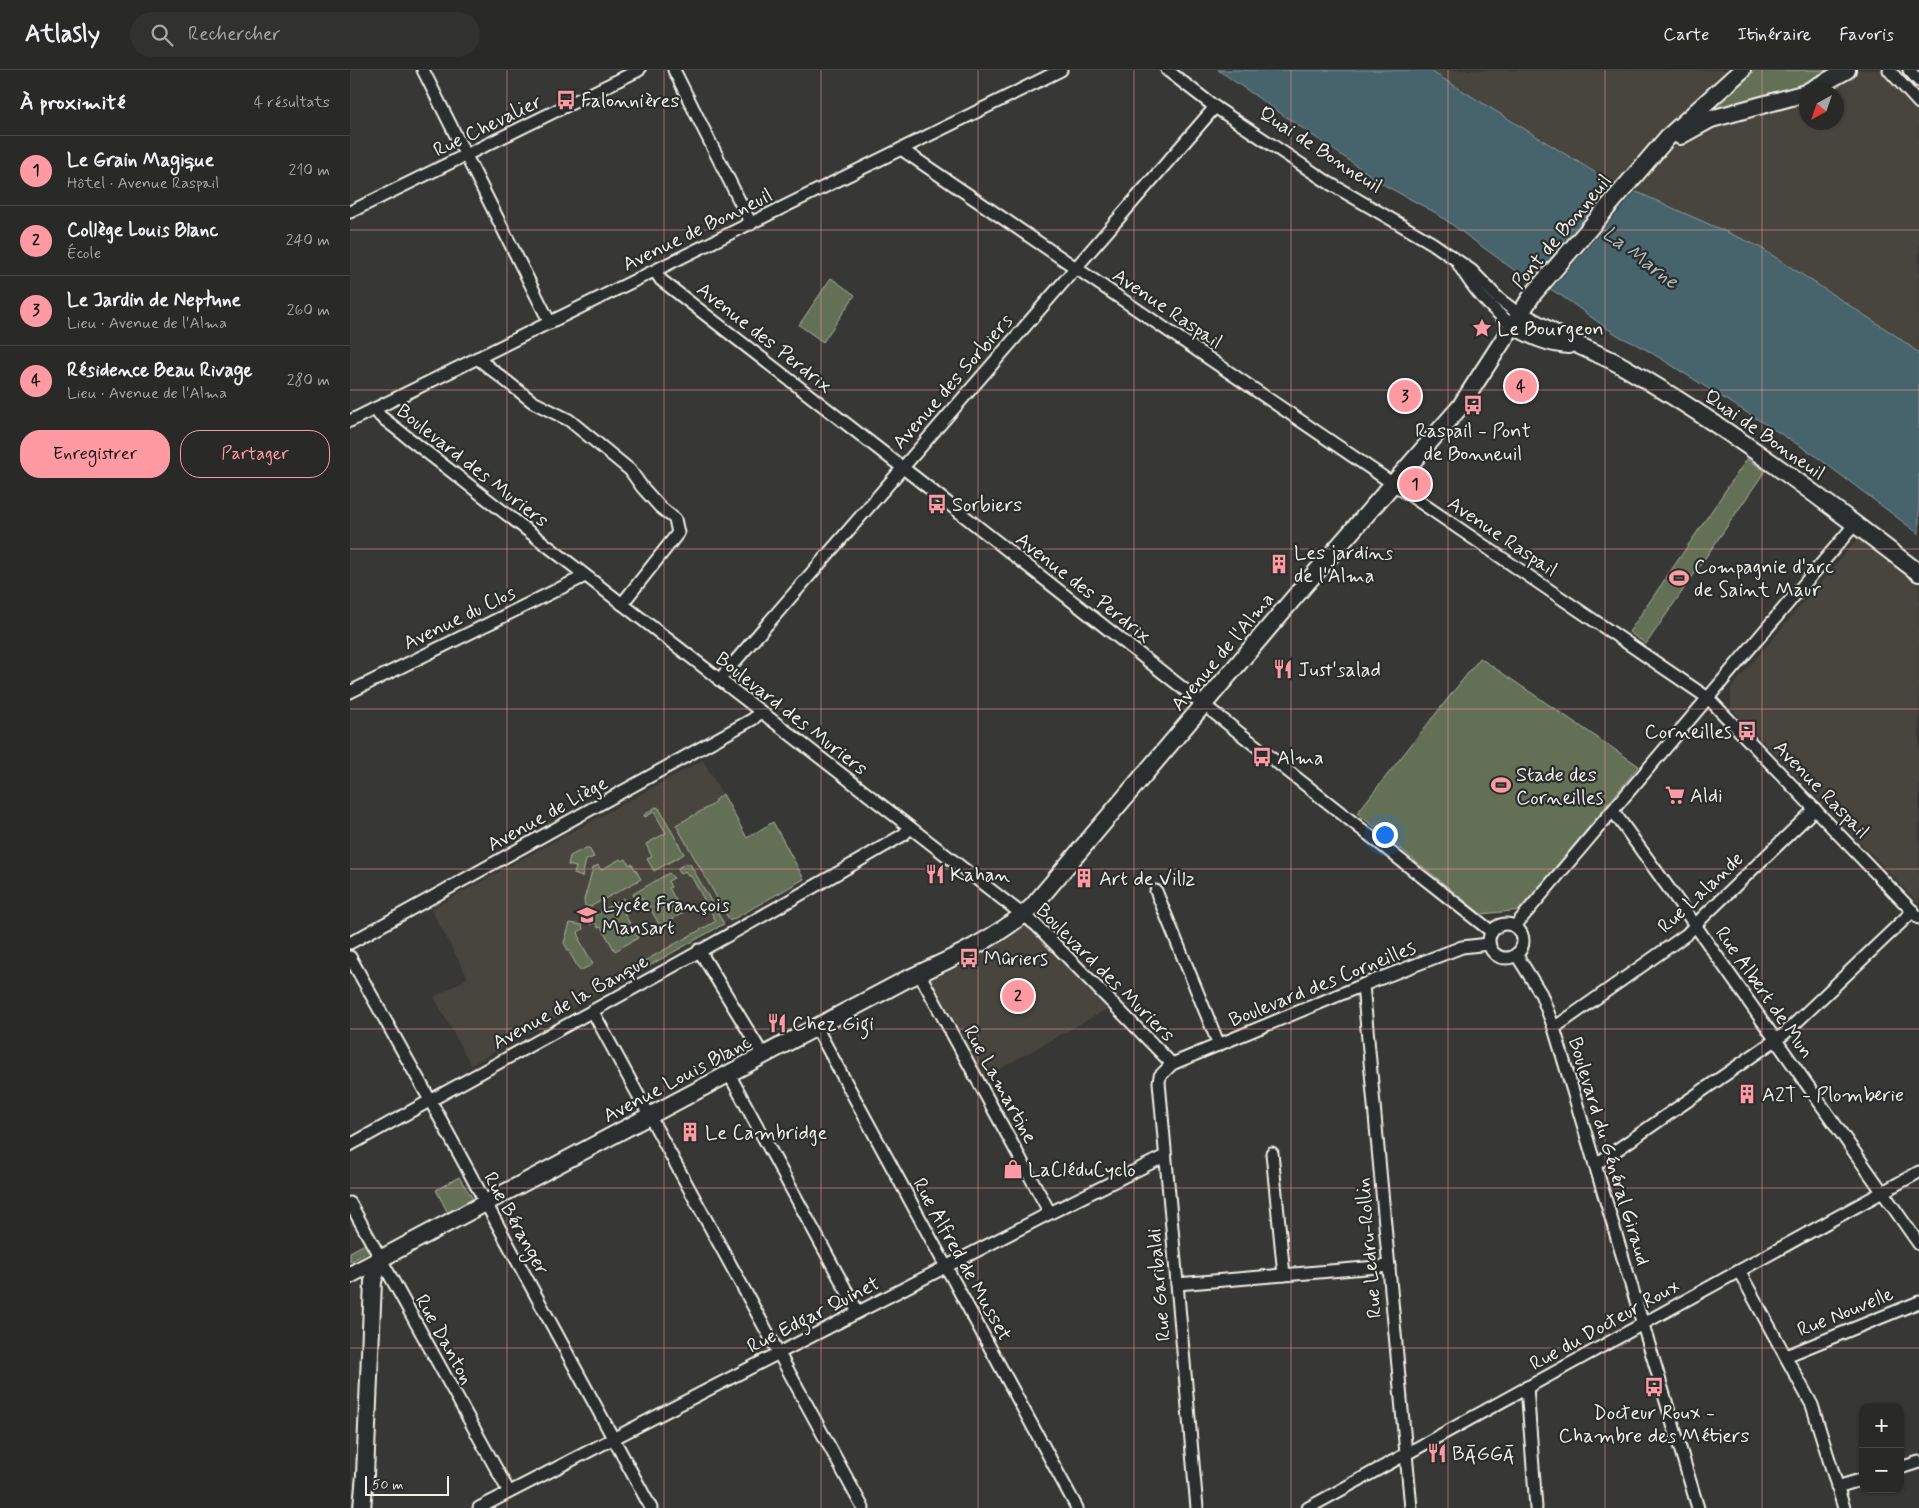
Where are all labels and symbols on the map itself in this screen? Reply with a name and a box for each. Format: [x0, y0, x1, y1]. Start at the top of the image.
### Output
north arrow [1799, 85, 1844, 130]
street label: Rue Chevalier [429, 88, 546, 164]
place label: Falonnières [581, 88, 679, 115]
bus stop icon: Falonnières [555, 89, 577, 111]
street label: Quai de Bonneuil [1253, 100, 1387, 200]
street label: Pont de Bonneuil [1506, 169, 1618, 295]
street label: Avenue de Bonneuil [618, 182, 777, 278]
water label: La Marne [1596, 220, 1685, 296]
street label: Avenue Raspail [1107, 262, 1227, 356]
street label: Avenue des Perdrix [690, 277, 838, 400]
street label: Avenue des Sorbiers [887, 308, 1020, 456]
place label: Le Bourgeon [1497, 316, 1604, 343]
place icon: Le Bourgeon [1471, 317, 1493, 339]
pin: 4 [1505, 367, 1537, 405]
pin: 3 [1389, 377, 1421, 415]
street label: Quai de Bonneuil [1698, 383, 1830, 487]
bus stop icon: Raspail - Pont de Bonneuil [1462, 394, 1484, 416]
street label: Boulevard des Muriers [390, 398, 554, 534]
place label: Raspail - Pont de Bonneuil [1415, 418, 1531, 468]
pin: 1 [1399, 465, 1431, 503]
street label: Avenue Raspail [1442, 490, 1562, 584]
place label: Sorbiers [952, 492, 1022, 519]
bus stop icon: Sorbiers [926, 493, 948, 515]
street label: Avenue des Perdrix [1009, 527, 1157, 650]
place label: Les jardins de l'Alma [1294, 540, 1393, 590]
building icon: Les jardins de l'Alma [1268, 553, 1290, 575]
place label: Compagnie d'arc de Saint Maur [1694, 554, 1834, 604]
sports icon: Compagnie d'arc de Saint Maur [1668, 567, 1690, 589]
street label: Avenue du Clos [399, 579, 520, 657]
street label: Avenue de l'Alma [1165, 587, 1281, 717]
street label: Boulevard des Muriers [709, 646, 873, 782]
place label: Just'salad [1298, 657, 1381, 684]
restaurant icon: Just'salad [1272, 658, 1294, 680]
place label: Corneilles [1644, 719, 1732, 746]
bus stop icon: Corneilles [1736, 720, 1758, 742]
street label: Avenue Raspail [1767, 735, 1875, 845]
place label: Alma [1277, 745, 1324, 772]
bus stop icon: Alma [1251, 746, 1273, 768]
place label: Stade des Corneilles [1516, 762, 1604, 812]
street label: Avenue de Liège [483, 770, 613, 859]
sports icon: Stade des Corneilles [1490, 774, 1512, 796]
place label: Aldi [1690, 783, 1723, 810]
supermarket icon: Aldi [1664, 784, 1686, 806]
your location [1372, 822, 1398, 848]
street label: Rue Lalande [1652, 846, 1750, 940]
place label: Kahan [950, 862, 1010, 889]
restaurant icon: Kahan [924, 863, 946, 885]
place label: Art de Villz [1099, 866, 1196, 893]
building icon: Art de Villz [1073, 867, 1095, 889]
place label: Lycée François Mansart [602, 892, 730, 942]
street label: Boulevard des Muriers [1029, 898, 1180, 1049]
school or university icon: Lycée François Mansart [576, 904, 598, 926]
street label: Rue Albert de Mun [1708, 921, 1819, 1064]
street label: Boulevard des Corneilles [1225, 934, 1420, 1034]
place label: Mûriers [984, 946, 1048, 973]
bus stop icon: Mûriers [958, 947, 980, 969]
street label: Avenue de la Banque [488, 948, 654, 1056]
pin: 2 [1002, 977, 1034, 1015]
place label: Chez Gigi [792, 1011, 874, 1040]
restaurant icon: Chez Gigi [766, 1012, 788, 1034]
street label: Rue Lamartine [956, 1021, 1043, 1149]
street label: Avenue Louis Blanc [599, 1029, 757, 1130]
street label: Boulevard du Général Giraud [1561, 1034, 1656, 1269]
place label: A2T - Plomberie [1762, 1082, 1904, 1109]
building icon: A2T - Plomberie [1736, 1083, 1758, 1105]
place label: Le Cambridge [705, 1120, 828, 1147]
building icon: Le Cambridge [679, 1121, 701, 1143]
place label: LaCléduCyclo [1028, 1157, 1136, 1184]
shop icon: LaCléduCyclo [1002, 1158, 1024, 1180]
street label: Rue Béranger [475, 1167, 555, 1281]
street label: Rue Alfred de Musset [906, 1173, 1018, 1346]
street label: Rue Ledru-Rollin [1350, 1176, 1389, 1319]
street label: Rue Garibaldi [1141, 1227, 1178, 1342]
street label: Rue Edgar Quinet [743, 1270, 886, 1362]
street label: Rue du Docteur Roux [1525, 1273, 1684, 1378]
street label: Rue Nouvelle [1793, 1281, 1898, 1344]
street label: Rue Danton [408, 1290, 480, 1390]
bus stop icon: Docteur Roux - Chambre des Métiers [1643, 1376, 1665, 1398]
place label: Docteur Roux - Chambre des Métiers [1559, 1400, 1749, 1450]
place label: BĀGGĀ [1452, 1441, 1515, 1468]
restaurant icon: BĀGGĀ [1426, 1442, 1448, 1464]
scale bar [365, 1473, 449, 1496]

